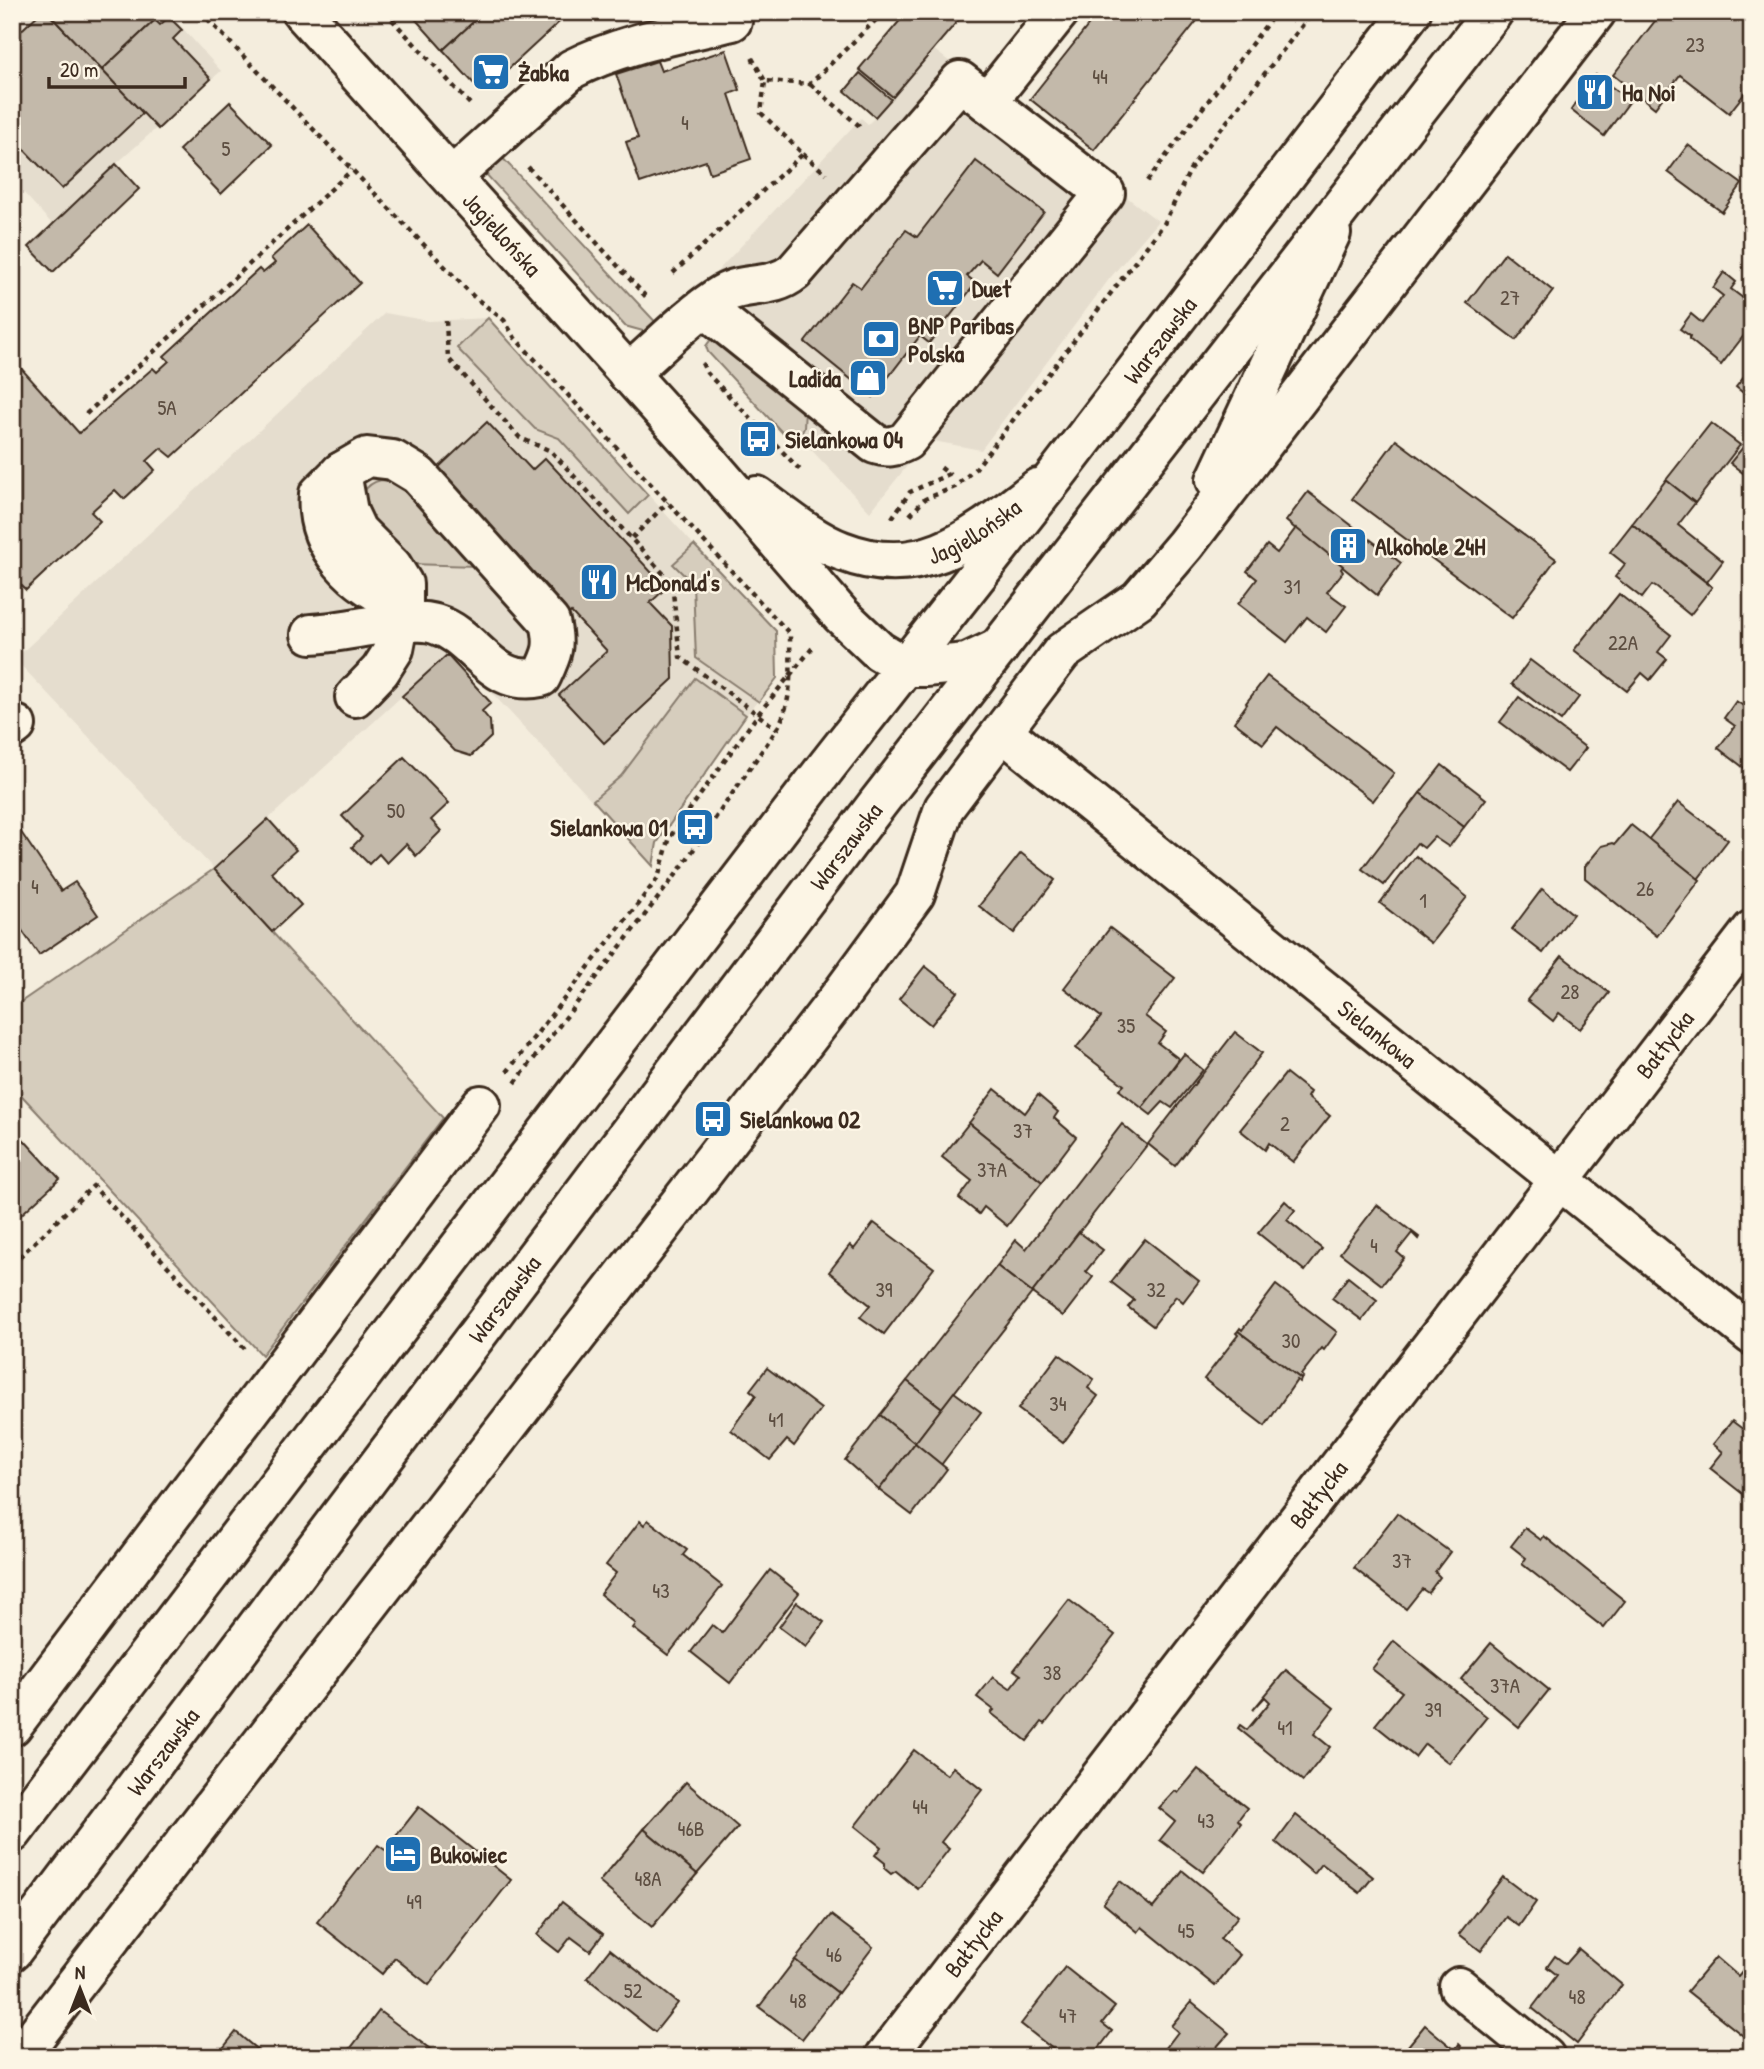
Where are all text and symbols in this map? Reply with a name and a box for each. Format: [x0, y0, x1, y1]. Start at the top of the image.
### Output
house number: 23 [1685, 30, 1705, 59]
scale bar [49, 46, 186, 90]
supermarket icon: Żabka [470, 51, 512, 93]
text: 20 m [60, 55, 98, 84]
place label: Żabka [518, 56, 569, 88]
house number: 44 [1092, 62, 1108, 91]
restaurant icon: Ha Noi [1574, 71, 1616, 113]
place label: Ha Noi [1622, 76, 1676, 108]
house number: 4 [681, 108, 689, 137]
house number: 5 [222, 134, 231, 163]
street label: Jagiellońska [456, 185, 549, 283]
supermarket icon: Duet [924, 267, 966, 309]
place label: Duet [972, 272, 1012, 304]
house number: 27 [1500, 283, 1520, 312]
street label: Warszawska [1116, 290, 1203, 390]
place label: BNP Paribas Polska [908, 309, 1014, 369]
bank icon: BNP Paribas Polska [860, 318, 902, 360]
shop icon: Ladida [847, 357, 889, 399]
place label: Ladida [789, 362, 842, 394]
house number: 5A [157, 393, 177, 422]
bus stop icon: Sielankowa 04 [737, 418, 779, 460]
place label: Sielankowa 04 [785, 423, 903, 455]
street label: Jagiellońska [924, 491, 1027, 571]
building icon: Alkohole 24H [1327, 525, 1369, 567]
place label: Alkohole 24H [1375, 530, 1485, 562]
restaurant icon: McDonald's [578, 561, 620, 603]
place label: McDonald's [626, 566, 720, 598]
house number: 31 [1283, 572, 1301, 601]
house number: 22A [1608, 628, 1638, 657]
house number: 50 [387, 796, 405, 825]
street label: Warszawska [802, 796, 889, 897]
bus stop icon: Sielankowa 01 [674, 806, 716, 848]
place label: Sielankowa 01 [550, 811, 668, 843]
house number: 4 [31, 872, 39, 901]
house number: 26 [1636, 874, 1654, 903]
house number: 1 [1419, 886, 1427, 915]
house number: 28 [1561, 977, 1579, 1006]
street label: Sielankowa [1331, 992, 1424, 1075]
street label: Bałtycka [1628, 1003, 1701, 1085]
house number: 35 [1117, 1011, 1135, 1040]
bus stop icon: Sielankowa 02 [692, 1098, 734, 1140]
place label: Sielankowa 02 [740, 1103, 861, 1135]
house number: 2 [1280, 1109, 1290, 1138]
house number: 37 [1013, 1116, 1033, 1145]
house number: 37A [977, 1155, 1007, 1184]
house number: 4 [1370, 1231, 1378, 1260]
street label: Warszawska [460, 1248, 548, 1349]
house number: 39 [875, 1275, 893, 1304]
house number: 32 [1146, 1275, 1166, 1304]
house number: 30 [1282, 1326, 1300, 1355]
house number: 34 [1049, 1389, 1067, 1418]
house number: 41 [768, 1405, 784, 1434]
street label: Bałtycka [1282, 1454, 1354, 1535]
house number: 37 [1392, 1546, 1412, 1575]
house number: 43 [652, 1576, 670, 1605]
house number: 38 [1043, 1658, 1061, 1687]
house number: 37A [1490, 1671, 1520, 1700]
house number: 39 [1424, 1695, 1442, 1724]
street label: Warszawska [119, 1701, 206, 1802]
house number: 41 [1277, 1713, 1293, 1742]
house number: 44 [912, 1792, 928, 1821]
house number: 43 [1197, 1806, 1215, 1835]
house number: 46B [678, 1814, 704, 1843]
hotel icon: Bukowiec [382, 1833, 424, 1875]
place label: Bukowiec [430, 1838, 507, 1870]
house number: 48A [634, 1864, 662, 1893]
house number: 49 [406, 1887, 422, 1916]
street label: Bałtycka [936, 1902, 1009, 1983]
house number: 45 [1178, 1916, 1194, 1945]
house number: 46 [826, 1940, 842, 1969]
north arrow [46, 1954, 116, 2024]
text: N [75, 1959, 85, 1985]
house number: 52 [624, 1976, 643, 2005]
house number: 48 [1569, 1982, 1585, 2011]
house number: 48 [790, 1986, 806, 2015]
house number: 47 [1059, 2001, 1077, 2030]

